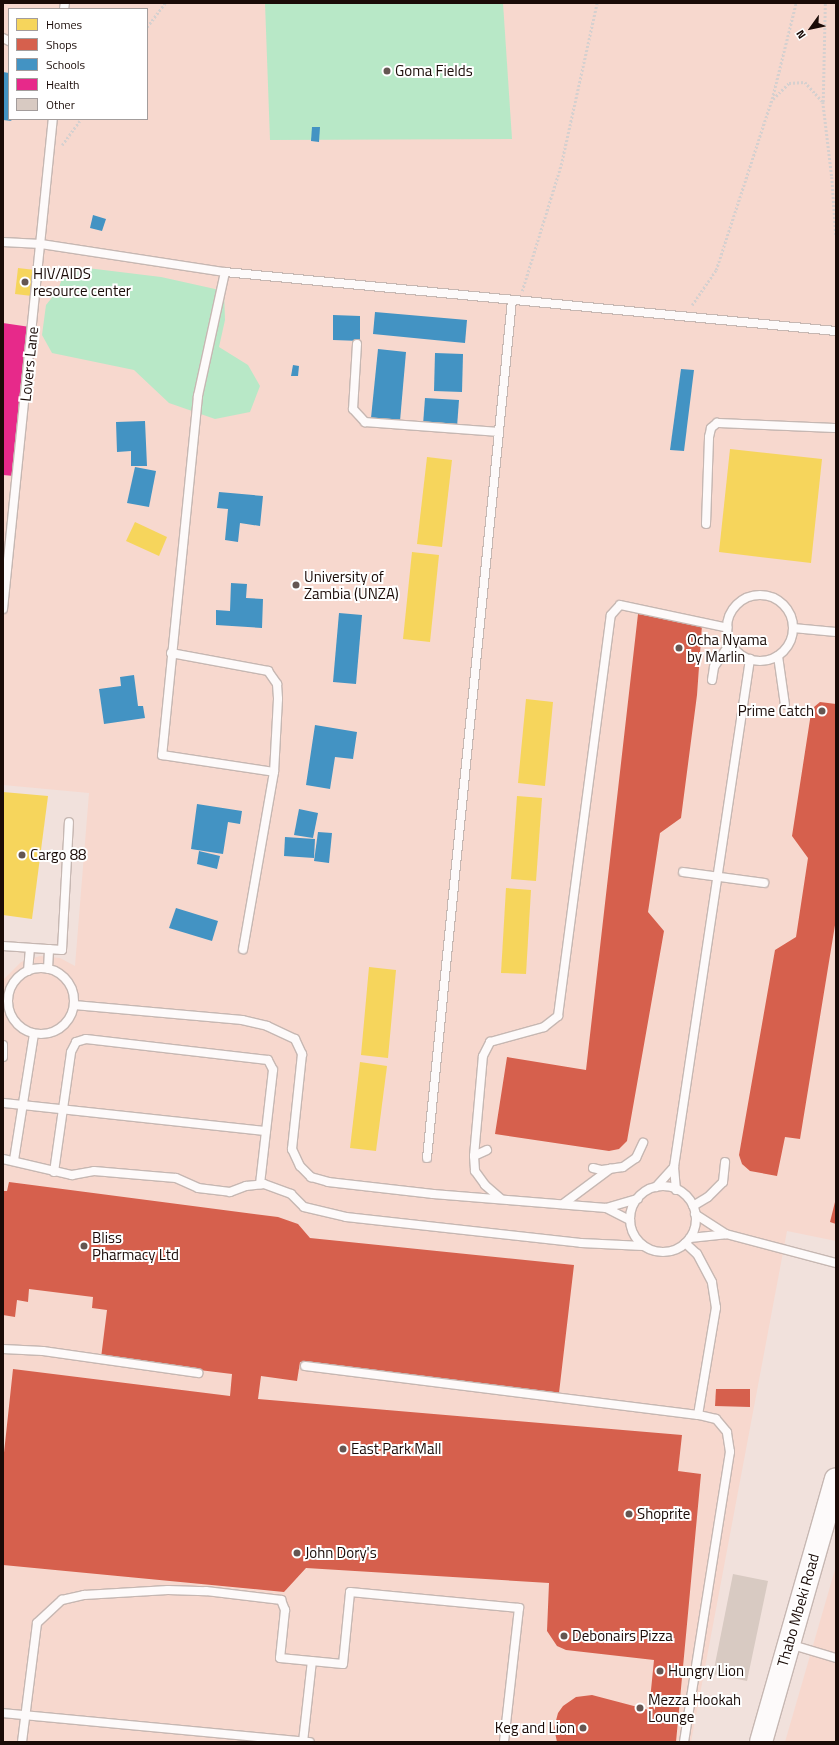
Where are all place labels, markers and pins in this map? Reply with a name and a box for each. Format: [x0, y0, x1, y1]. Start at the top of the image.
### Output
place label: Goma Fields [395, 62, 473, 80]
marker: Goma Fields [382, 66, 392, 76]
place label: HIV/AIDS resource center [33, 264, 131, 299]
marker: HIV/AIDS resource center [20, 277, 30, 287]
place label: University of Zambia (UNZA) [304, 567, 399, 602]
marker: University of Zambia (UNZA) [291, 580, 301, 590]
place label: Ocha Nyama by Marlin [687, 630, 767, 665]
marker: Ocha Nyama by Marlin [674, 643, 684, 653]
place label: Prime Catch [738, 702, 814, 720]
marker: Prime Catch [817, 706, 827, 716]
place label: Cargo 88 [30, 846, 86, 864]
marker: Cargo 88 [17, 850, 27, 860]
place label: Bliss Pharmacy Ltd [92, 1228, 179, 1263]
marker: Bliss Pharmacy Ltd [79, 1241, 89, 1251]
place label: East Park Mall [351, 1440, 441, 1458]
marker: East Park Mall [338, 1444, 348, 1454]
place label: Shoprite [637, 1505, 690, 1523]
marker: Shoprite [624, 1509, 634, 1519]
place label: John Dory's [305, 1544, 377, 1562]
marker: John Dory's [292, 1548, 302, 1558]
place label: Debonairs Pizza [572, 1627, 673, 1645]
marker: Debonairs Pizza [559, 1631, 569, 1641]
place label: Hungry Lion [668, 1662, 744, 1680]
marker: Hungry Lion [655, 1666, 665, 1676]
place label: Mezza Hookah Lounge [648, 1690, 741, 1725]
marker: Mezza Hookah Lounge [635, 1703, 645, 1713]
place label: Keg and Lion [495, 1719, 575, 1737]
marker: Keg and Lion [578, 1723, 588, 1733]

